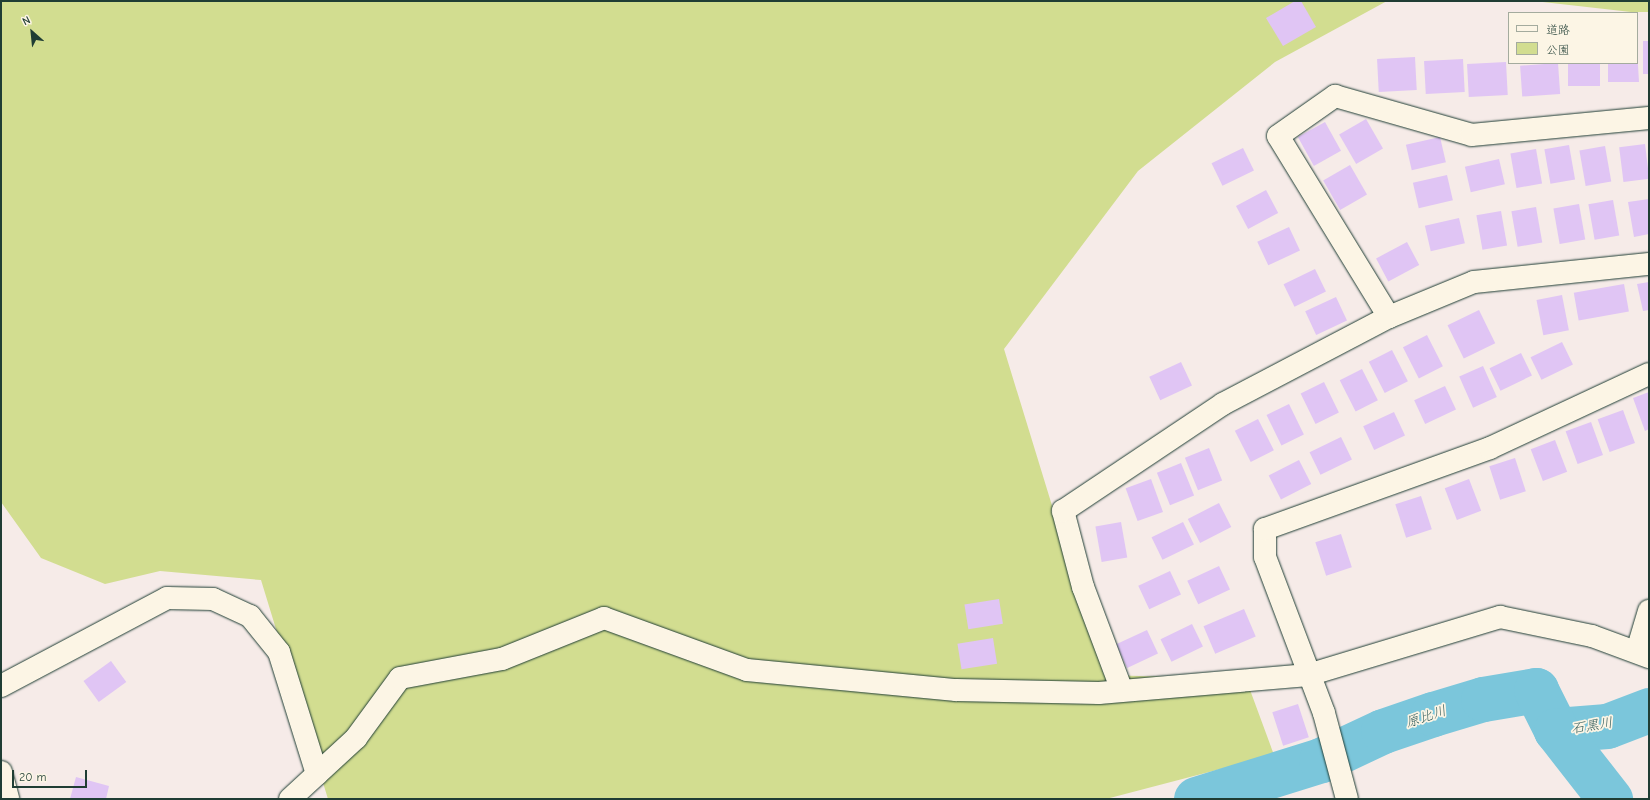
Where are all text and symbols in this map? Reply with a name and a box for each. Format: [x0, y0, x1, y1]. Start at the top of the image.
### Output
north arrow [12, 12, 52, 52]
legend [1508, 12, 1638, 64]
text: N [20, 13, 32, 28]
text: 道路 [1546, 23, 1570, 37]
text: 公園 [1546, 43, 1570, 57]
water label: 原比川 [1403, 703, 1449, 731]
water label: 石黒川 [1570, 714, 1614, 738]
scale bar [14, 762, 89, 788]
text: 20 m [19, 770, 47, 784]

